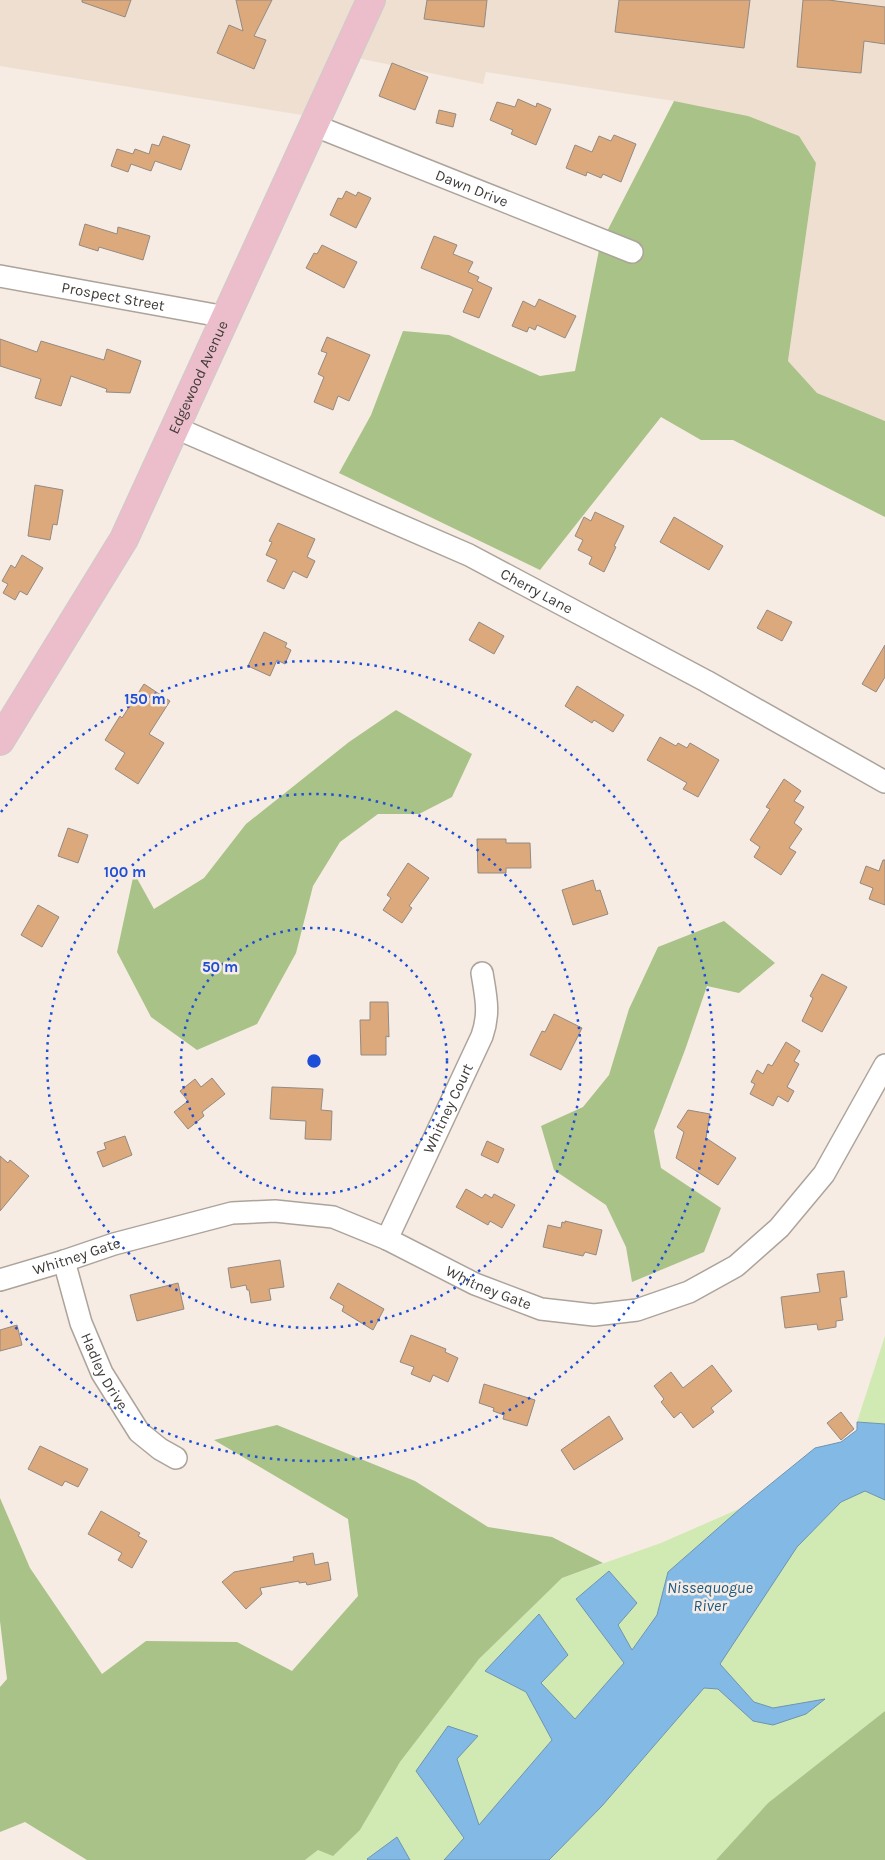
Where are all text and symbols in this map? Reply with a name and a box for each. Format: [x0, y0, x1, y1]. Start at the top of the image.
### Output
street label: Dawn Drive [433, 166, 511, 211]
street label: Prospect Street [60, 278, 167, 315]
street label: Edgewood Avenue [164, 318, 232, 437]
street label: Cherry Lane [497, 564, 576, 618]
text: 150 m [124, 690, 166, 708]
text: 100 m [104, 863, 146, 881]
text: 50 m [202, 958, 238, 976]
centre of rings [305, 1052, 323, 1070]
street label: Whitney Court [419, 1060, 477, 1157]
street label: Whitney Gate [30, 1234, 122, 1279]
street label: Whitney Gate [443, 1262, 534, 1314]
street label: Hadley Drive [77, 1330, 132, 1413]
water label: Nissequogue River [667, 1578, 754, 1615]

